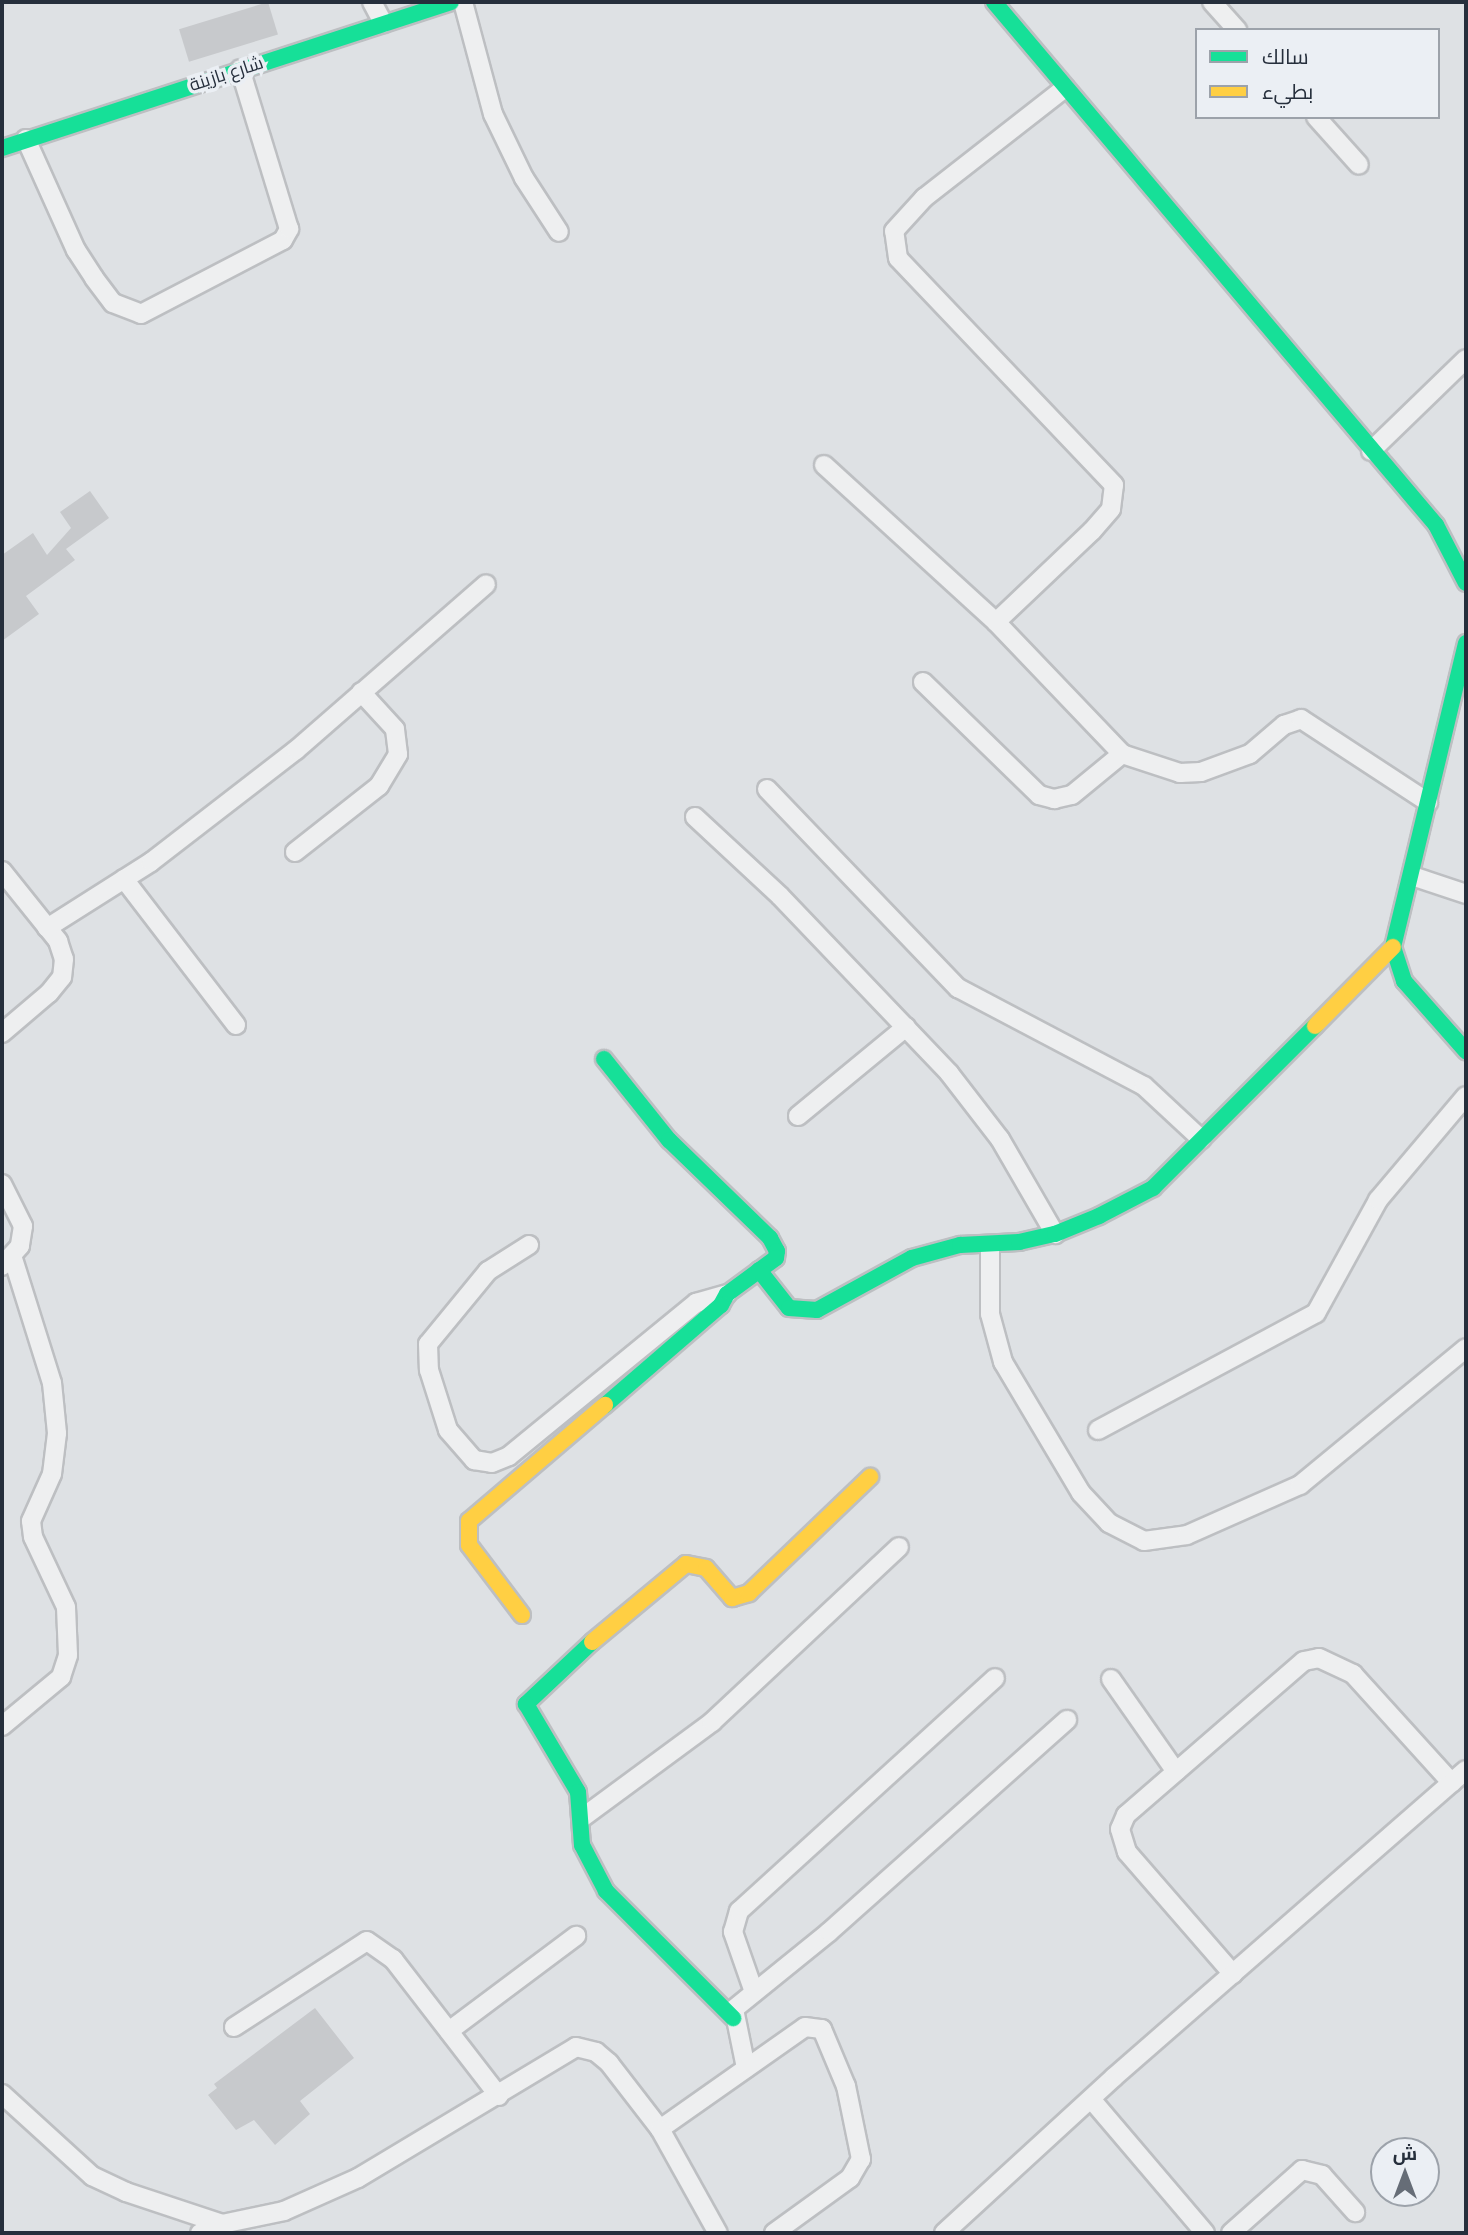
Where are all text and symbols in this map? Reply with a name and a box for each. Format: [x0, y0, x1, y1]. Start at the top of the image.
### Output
legend [1195, 28, 1440, 119]
text: سالك [1262, 42, 1309, 70]
street label: شارع بازينة [186, 51, 266, 95]
text: بطيء [1262, 77, 1313, 105]
north arrow [1370, 2137, 1440, 2207]
text: ش [1393, 2140, 1417, 2166]

